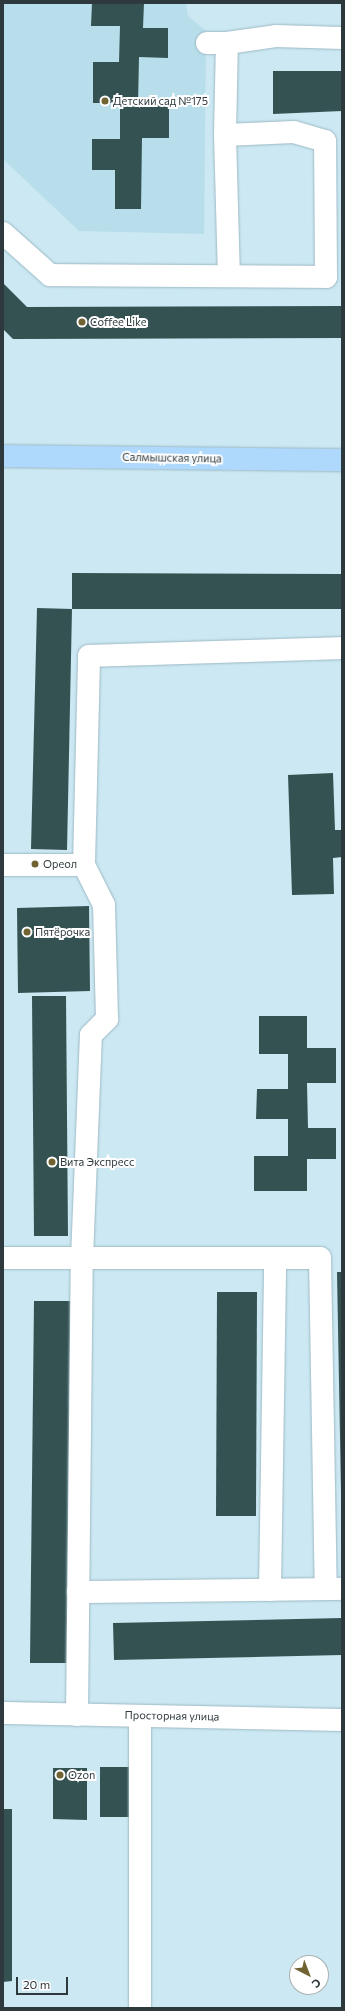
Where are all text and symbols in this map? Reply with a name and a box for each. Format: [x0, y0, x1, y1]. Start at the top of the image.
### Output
place label: Детский сад №175 [113, 94, 208, 108]
marker: Детский сад №175 [100, 96, 110, 106]
place label: Coffee Like [90, 315, 147, 329]
marker: Coffee Like [77, 317, 87, 327]
street label: Салмышская улица [122, 451, 222, 465]
place label: Ореол [43, 857, 77, 871]
marker: Ореол [30, 859, 40, 869]
place label: Пятёрочка [35, 925, 90, 939]
marker: Пятёрочка [22, 927, 32, 937]
place label: Вита Экспресс [60, 1155, 134, 1169]
marker: Вита Экспресс [47, 1157, 57, 1167]
street label: Просторная улица [125, 1709, 219, 1723]
place label: Ozon [68, 1768, 95, 1782]
marker: Ozon [55, 1770, 65, 1780]
north arrow [289, 1955, 329, 1995]
scale bar [18, 1969, 70, 1995]
text: С [310, 1976, 324, 1991]
text: 20 m [23, 1977, 50, 1991]

